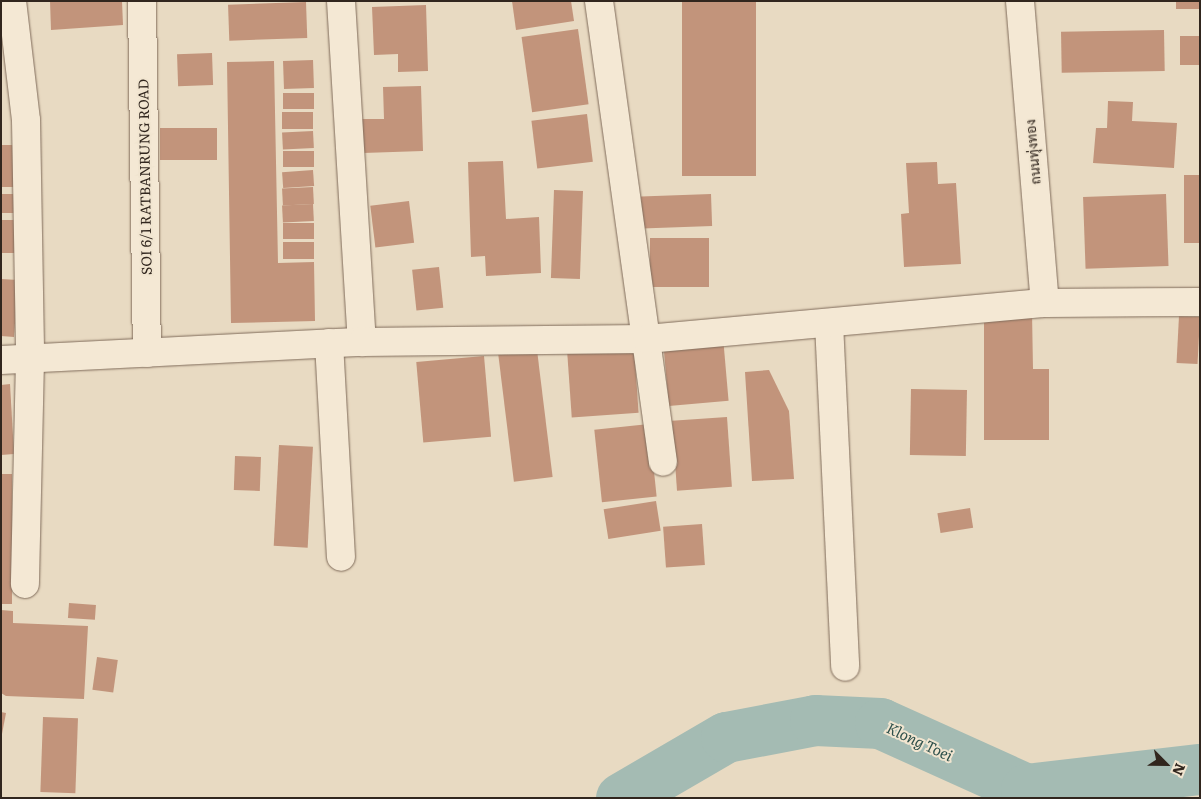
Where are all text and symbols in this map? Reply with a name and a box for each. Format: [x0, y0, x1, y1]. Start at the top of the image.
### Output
street label: SOI 6/1 RATBANRUNG ROAD [134, 79, 154, 275]
street label: ถนนทุ่งทอง [1021, 119, 1043, 185]
water label: Klong Toei [884, 718, 956, 764]
north arrow [1141, 739, 1191, 789]
text: N [1168, 761, 1191, 779]

